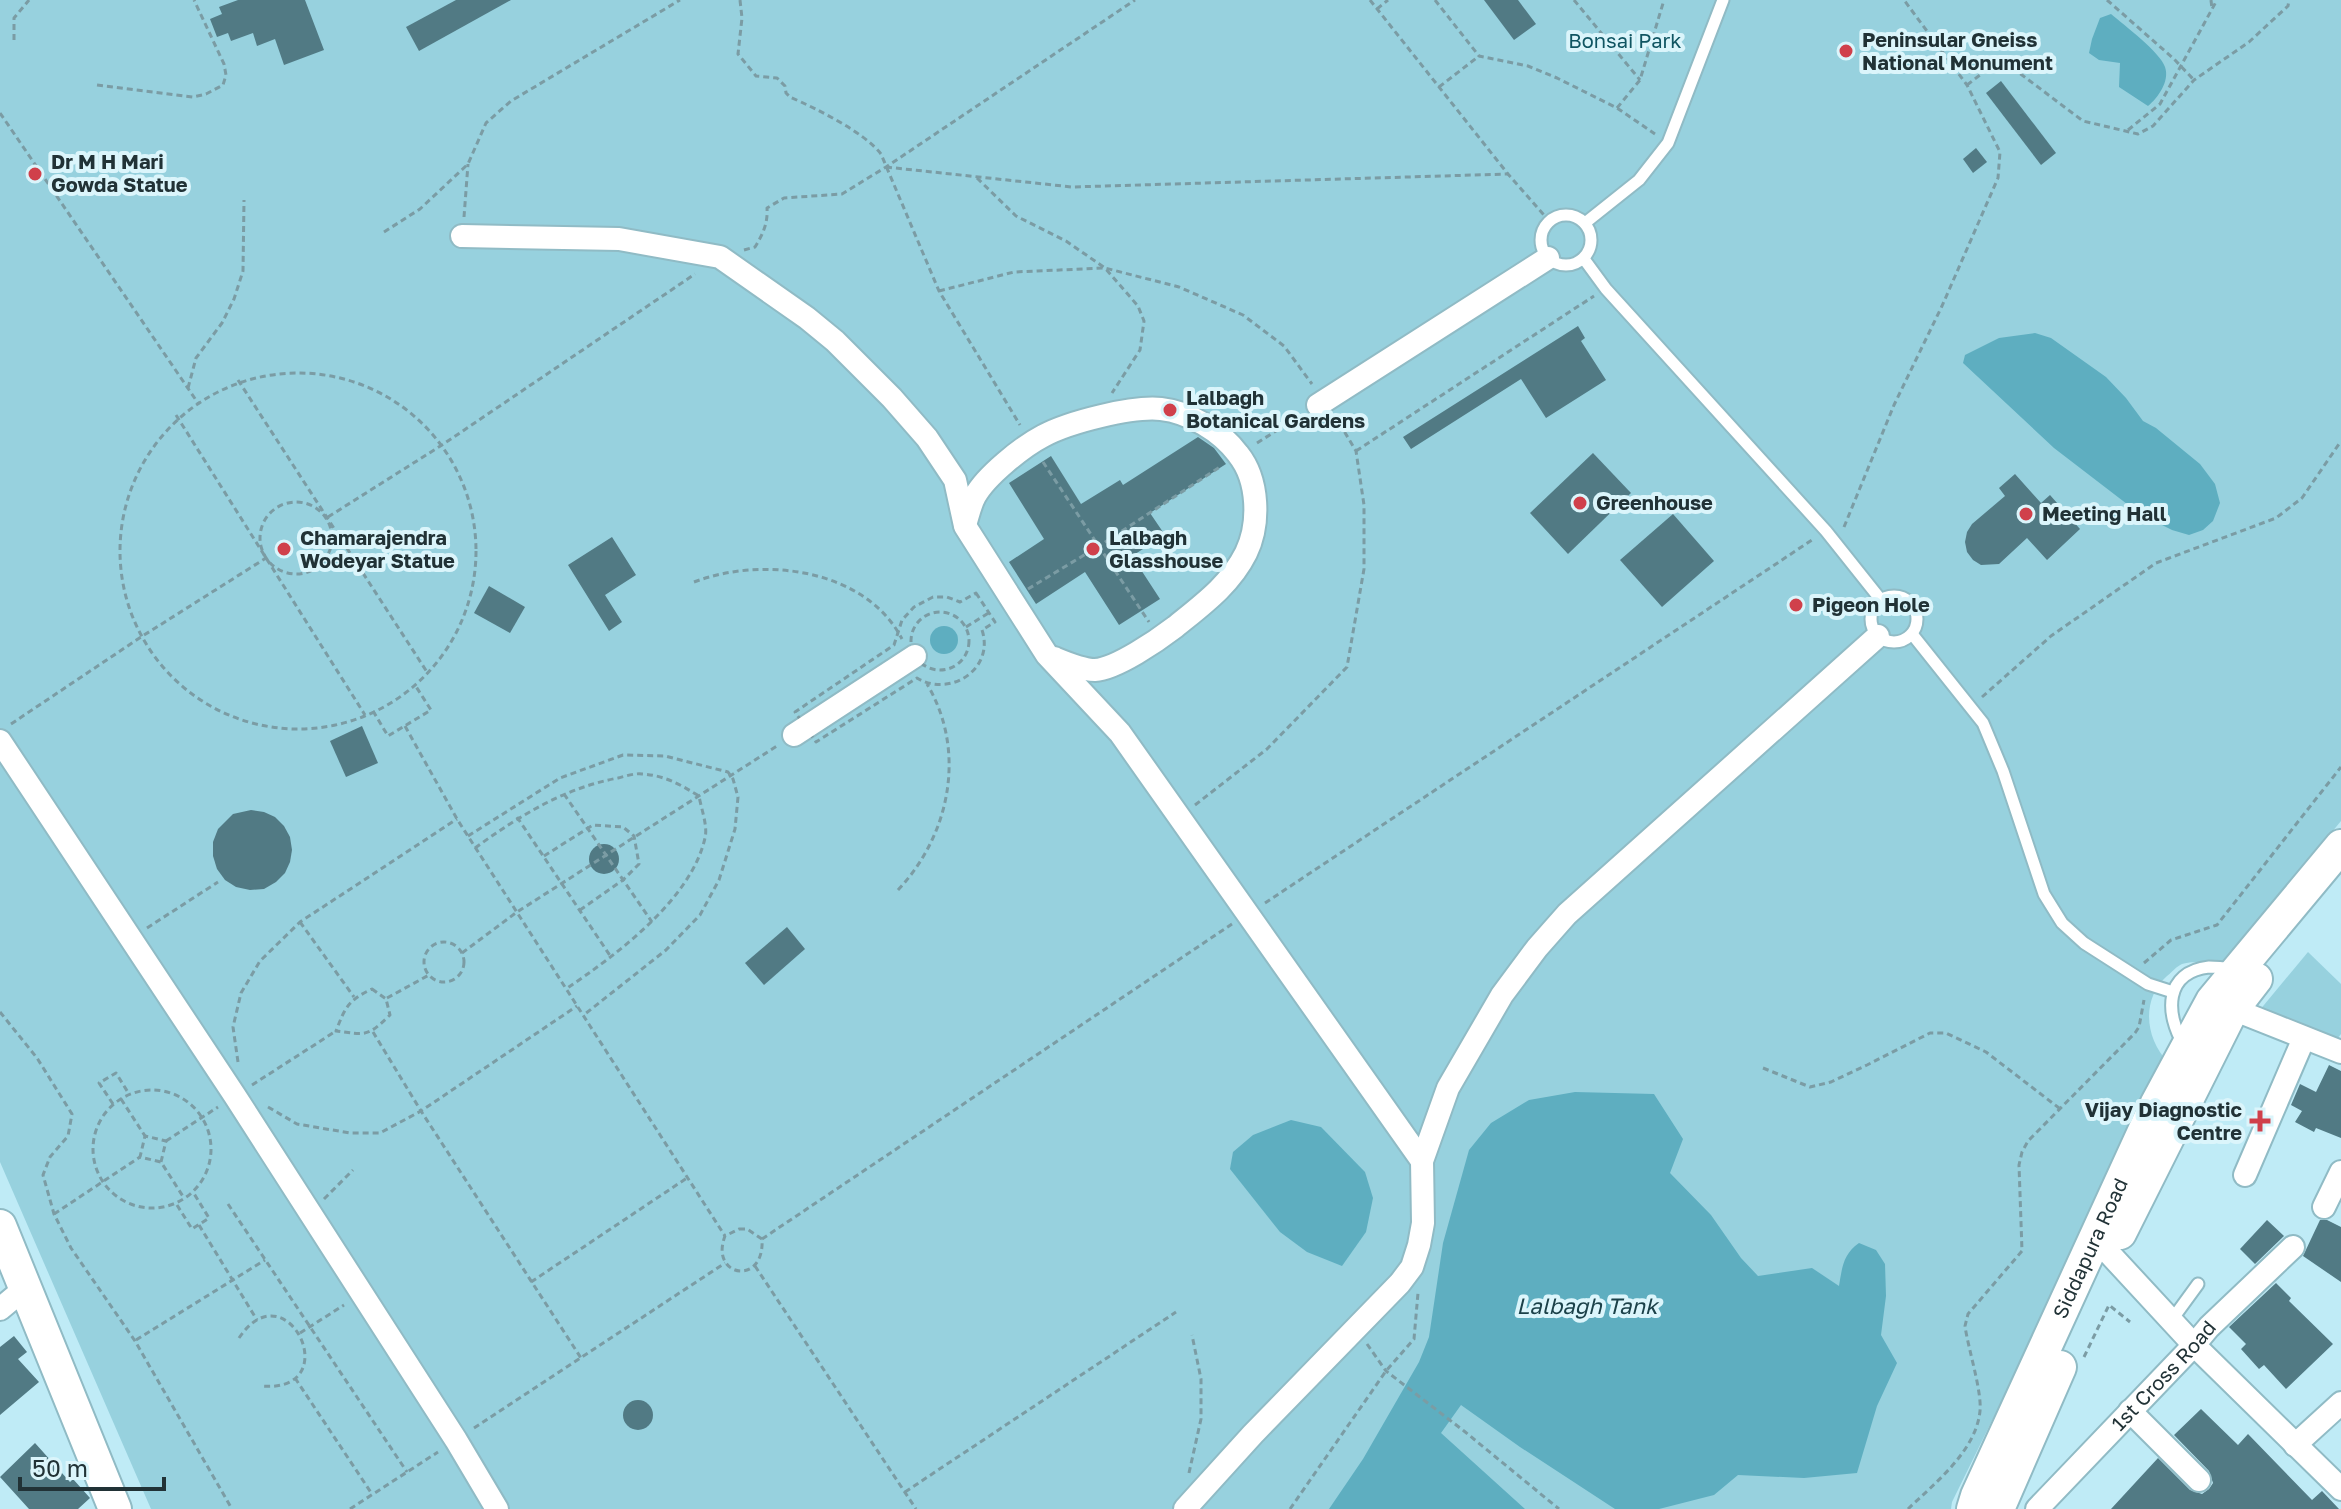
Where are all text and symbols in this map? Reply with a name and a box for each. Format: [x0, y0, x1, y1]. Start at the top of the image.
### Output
place label: Peninsular Gneiss National Monument [1862, 27, 2053, 74]
park label: Bonsai Park [1568, 28, 1682, 52]
marker: Peninsular Gneiss National Monument [1837, 42, 1855, 60]
place label: Dr M H Mari Gowda Statue [51, 149, 188, 196]
marker: Dr M H Mari Gowda Statue [26, 165, 44, 183]
place label: Lalbagh Botanical Gardens [1186, 385, 1365, 432]
marker: Lalbagh Botanical Gardens [1161, 401, 1179, 419]
place label: Greenhouse [1596, 490, 1713, 514]
marker: Greenhouse [1571, 494, 1589, 512]
place label: Meeting Hall [2042, 501, 2167, 525]
marker: Meeting Hall [2017, 505, 2035, 523]
place label: Chamarajendra Wodeyar Statue [300, 525, 455, 572]
place label: Lalbagh Glasshouse [1109, 525, 1224, 572]
marker: Chamarajendra Wodeyar Statue [275, 540, 293, 558]
marker: Lalbagh Glasshouse [1084, 540, 1102, 558]
place label: Pigeon Hole [1812, 592, 1930, 616]
marker: Pigeon Hole [1787, 596, 1805, 614]
place label: Vijay Diagnostic Centre [2085, 1097, 2242, 1144]
marker: Vijay Diagnostic Centre [2249, 1110, 2271, 1132]
street label: Siddapura Road [2047, 1174, 2132, 1322]
water label: Lalbagh Tank [1517, 1292, 1660, 1319]
street label: 1st Cross Road [2106, 1315, 2220, 1435]
scale bar [20, 1441, 164, 1491]
text: 50 m [32, 1453, 88, 1482]

